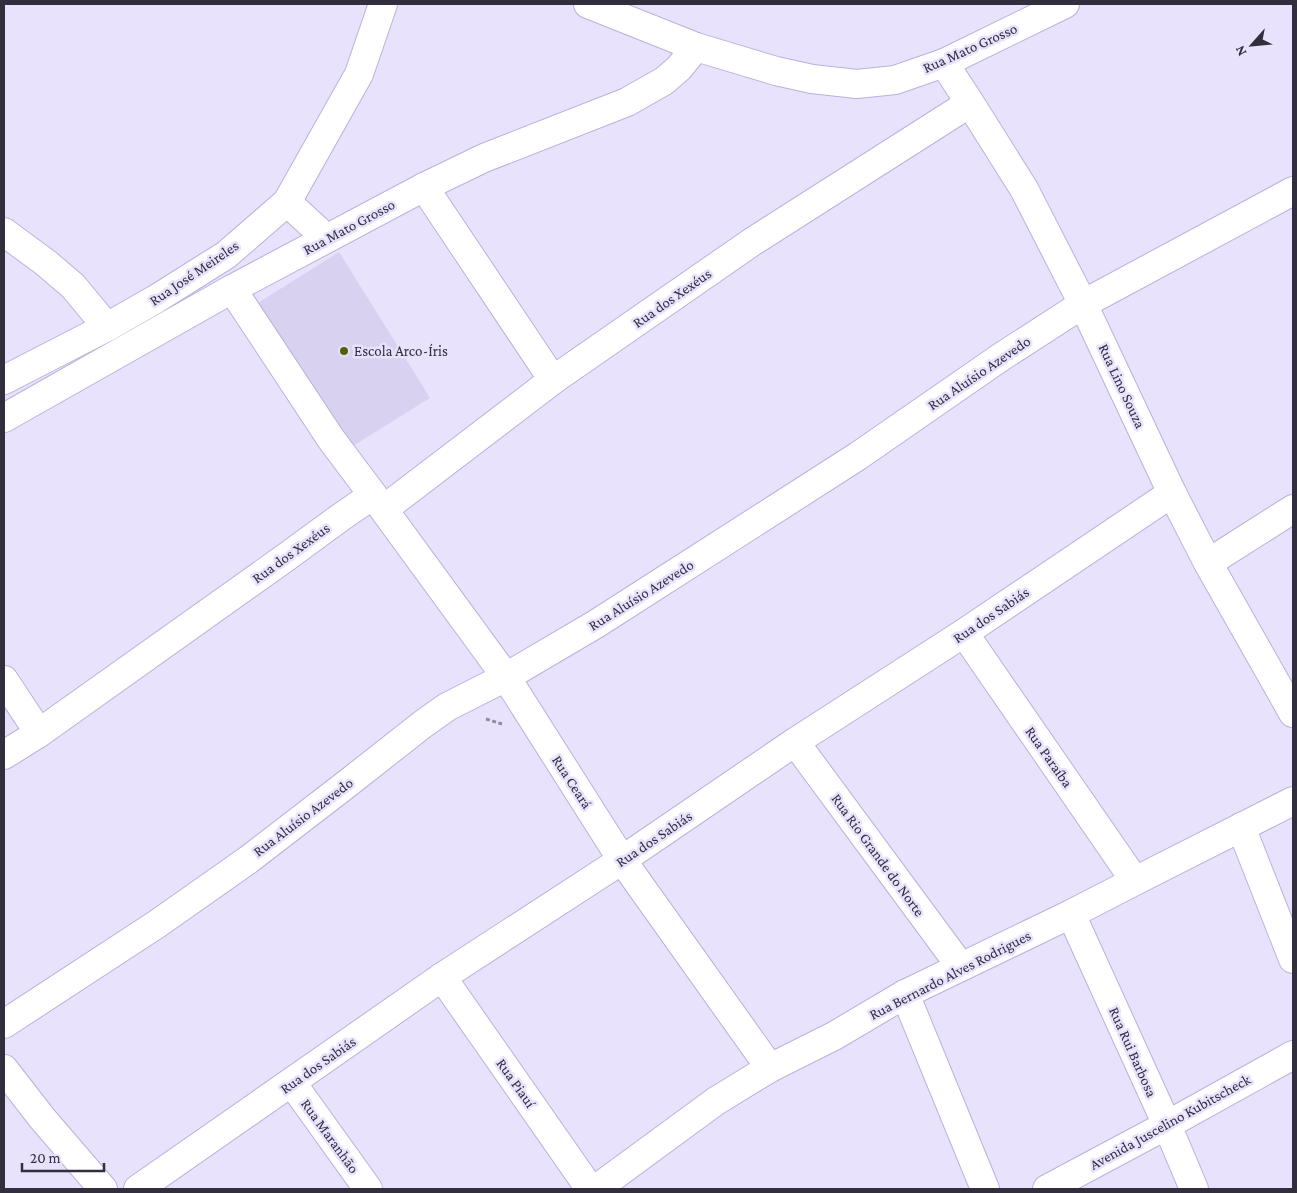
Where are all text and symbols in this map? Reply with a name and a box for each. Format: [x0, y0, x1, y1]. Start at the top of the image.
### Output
street label: Rua Mato Grosso [920, 20, 1020, 76]
north arrow [1227, 20, 1277, 70]
text: N [1231, 43, 1250, 59]
street label: Rua Mato Grosso [300, 196, 398, 258]
street label: Rua José Meireles [146, 237, 242, 310]
street label: Rua dos Xexéus [630, 265, 714, 331]
street label: Rua Aluísio Azevedo [925, 333, 1033, 413]
street label: Rua Lino Souza [1095, 341, 1149, 431]
place label: Escola Arco-Íris [354, 343, 448, 359]
marker: Escola Arco-Íris [338, 345, 350, 357]
street label: Rua dos Xexéus [249, 519, 333, 586]
street label: Rua Aluísio Azevedo [586, 556, 696, 634]
street label: Rua dos Sabiás [950, 584, 1032, 646]
street label: Rua Paraíba [1022, 723, 1076, 791]
street label: Rua Ceará [549, 752, 595, 812]
street label: Rua Aluísio Azevedo [250, 774, 356, 860]
street label: Rua Rio Grande do Norte [828, 791, 928, 920]
street label: Rua dos Sabiás [613, 808, 695, 870]
street label: Rua Bernardo Alves Rodrigues [867, 927, 1034, 1024]
street label: Rua Rui Barbosa [1106, 1004, 1160, 1100]
street label: Rua dos Sabiás [277, 1033, 359, 1097]
street label: Rua Piauí [493, 1055, 539, 1111]
street label: Avenida Juscelino Kubitscheck [1087, 1071, 1254, 1174]
street label: Rua Maranhão [298, 1096, 362, 1176]
scale bar [22, 1140, 105, 1172]
text: 20 m [30, 1150, 61, 1166]

